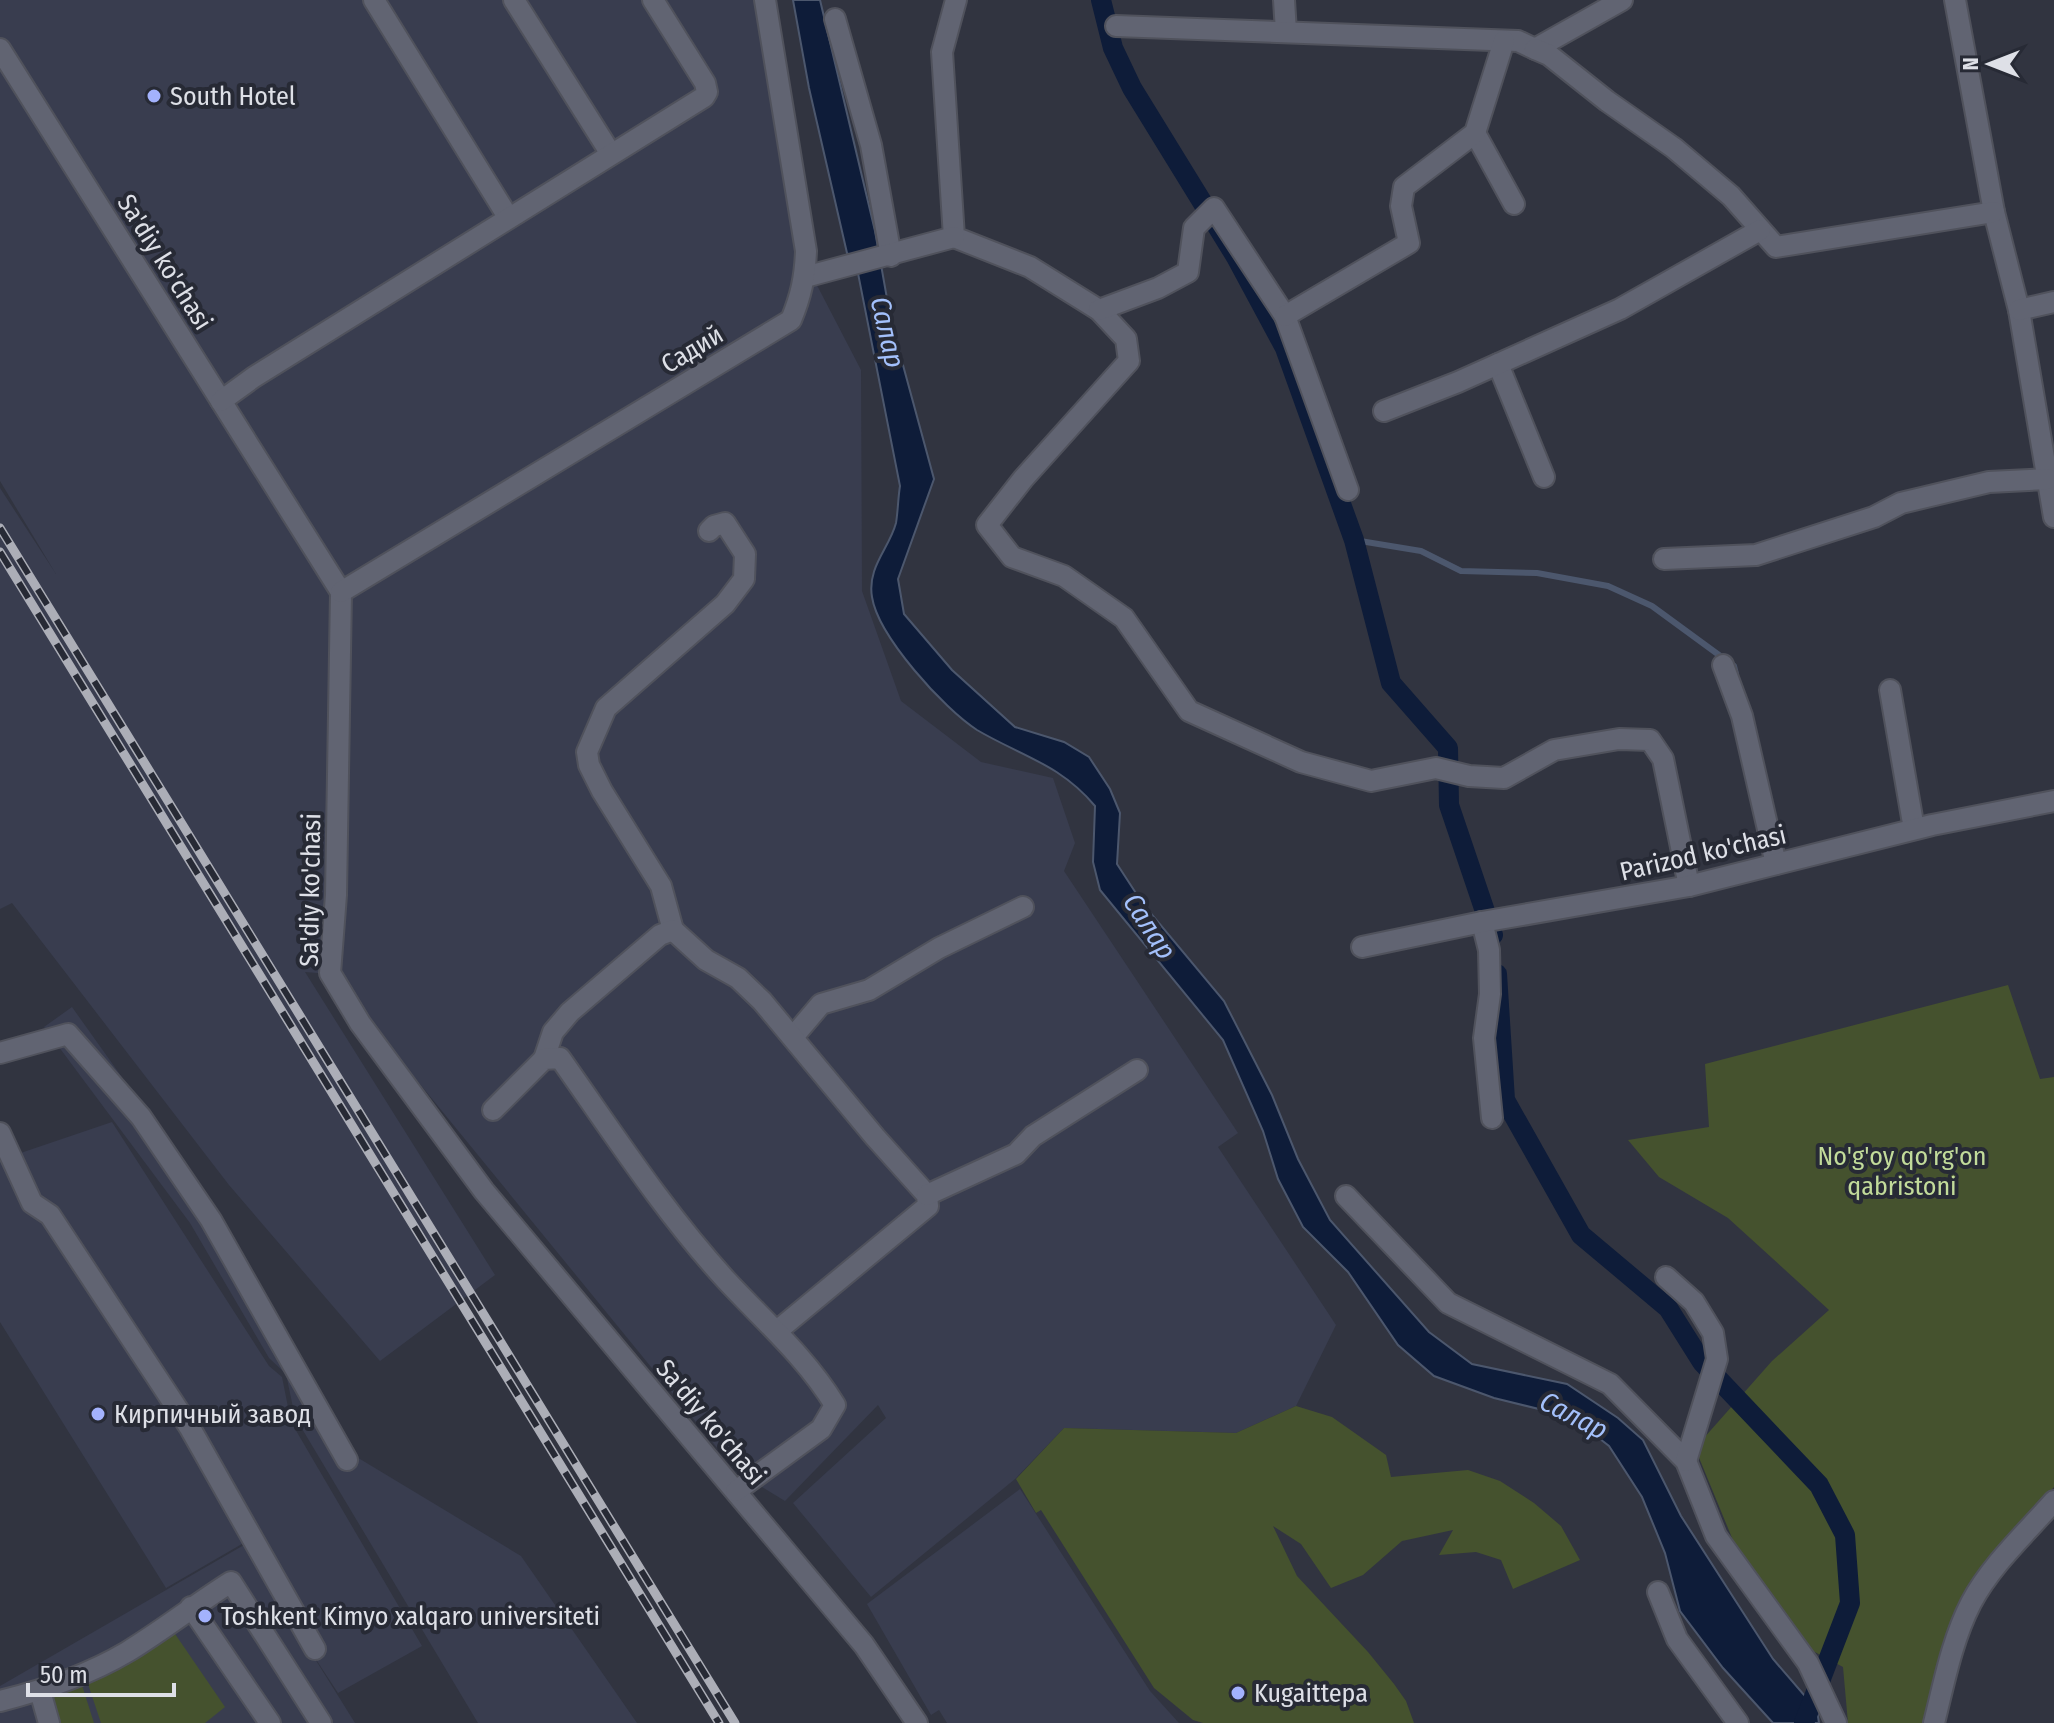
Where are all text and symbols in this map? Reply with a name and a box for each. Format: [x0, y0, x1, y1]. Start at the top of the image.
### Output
north arrow [1950, 24, 2030, 104]
text: N [1957, 57, 1984, 71]
place label: South Hotel [170, 81, 296, 112]
marker: South Hotel [145, 87, 163, 105]
street label: Sa'diy ko'chasi [111, 189, 218, 336]
water label: Салар [863, 293, 912, 371]
street label: Садий [656, 319, 729, 380]
street label: Sa'diy ko'chasi [294, 813, 327, 967]
street label: Parizod ko'chasi [1617, 819, 1789, 888]
water label: Салар [1116, 887, 1183, 965]
park label: No'g'oy qo'rg'on qabristoni [1818, 1141, 1986, 1202]
street label: Sa'diy ko'chasi [649, 1353, 772, 1491]
water label: Салар [1534, 1384, 1613, 1446]
place label: Кирпичный завод [114, 1399, 311, 1430]
marker: Кирпичный завод [89, 1405, 107, 1423]
place label: Toshkent Kimyo xalqaro universiteti [221, 1601, 600, 1632]
marker: Toshkent Kimyo xalqaro universiteti [196, 1607, 214, 1625]
scale bar [28, 1647, 174, 1697]
text: 50 m [40, 1661, 88, 1689]
place label: Kugaittepa [1254, 1678, 1368, 1709]
marker: Kugaittepa [1229, 1684, 1247, 1702]

